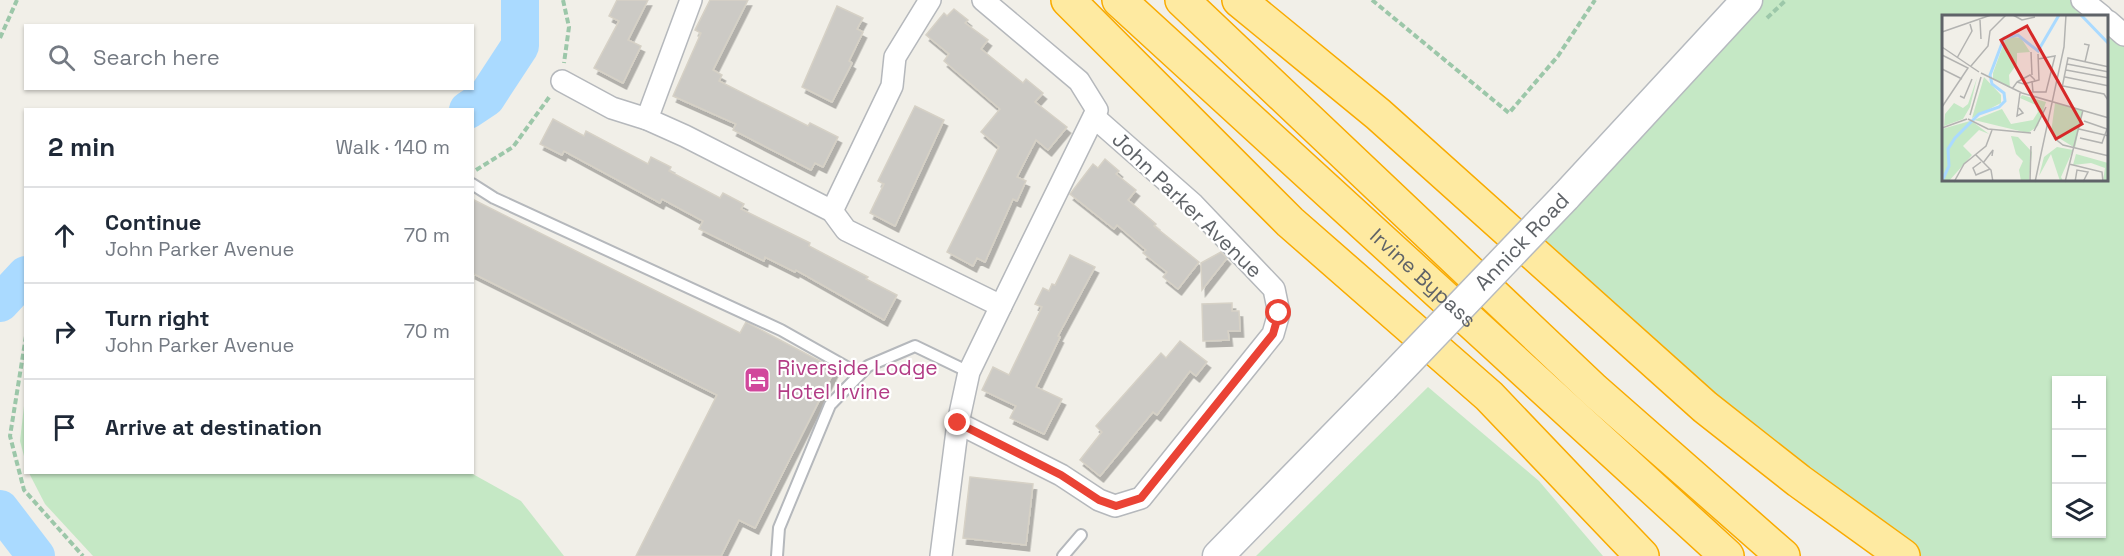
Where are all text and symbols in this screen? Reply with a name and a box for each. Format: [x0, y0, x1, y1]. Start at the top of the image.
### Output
inset map [1942, 15, 2109, 182]
search box [24, 24, 474, 90]
icon: search [45, 41, 78, 74]
text: Search here [93, 43, 220, 71]
street label: John Parker Avenue [1106, 126, 1268, 283]
text: 2 min [48, 130, 115, 164]
text: Walk · 140 m [336, 134, 450, 160]
street label: Annick Road [1469, 187, 1575, 296]
text: Continue [105, 208, 201, 236]
icon: ahead [48, 219, 81, 252]
text: 70 m [404, 222, 450, 248]
street label: Irvine Bypass [1365, 222, 1482, 333]
text: John Parker Avenue [105, 236, 294, 262]
route start [1265, 299, 1291, 325]
text: Turn right [105, 304, 210, 332]
icon: right [48, 315, 81, 348]
text: 70 m [404, 318, 450, 344]
text: John Parker Avenue [105, 332, 294, 358]
place label: Riverside Lodge Hotel Irvine [777, 354, 938, 405]
hotel icon: Riverside Lodge Hotel Irvine [742, 365, 772, 395]
map controls [2052, 376, 2106, 538]
button: + [2052, 376, 2106, 430]
route end [944, 409, 970, 435]
icon: arrive [48, 411, 81, 444]
text: Arrive at destination [105, 413, 322, 441]
button: − [2052, 430, 2106, 484]
button: layers [2052, 484, 2106, 538]

